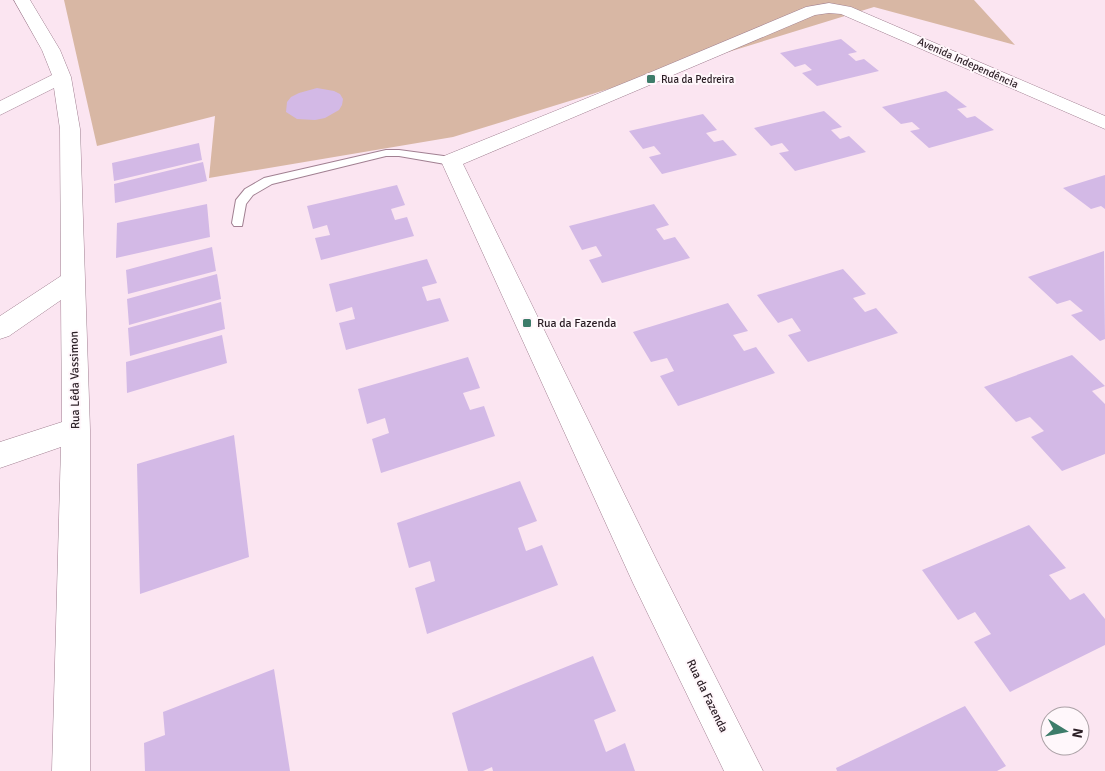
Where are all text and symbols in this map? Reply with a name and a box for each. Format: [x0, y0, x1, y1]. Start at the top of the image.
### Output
street label: Avenida Independência [916, 35, 1021, 91]
marker: Rua da Pedreira [645, 73, 657, 85]
place label: Rua da Pedreira [661, 73, 735, 86]
place label: Rua da Fazenda [537, 316, 616, 331]
marker: Rua da Fazenda [521, 317, 533, 329]
street label: Rua Lêda Vassimon [67, 331, 83, 429]
street label: Rua da Fazenda [683, 657, 731, 735]
north arrow [1040, 706, 1090, 756]
text: N [1068, 727, 1087, 739]

